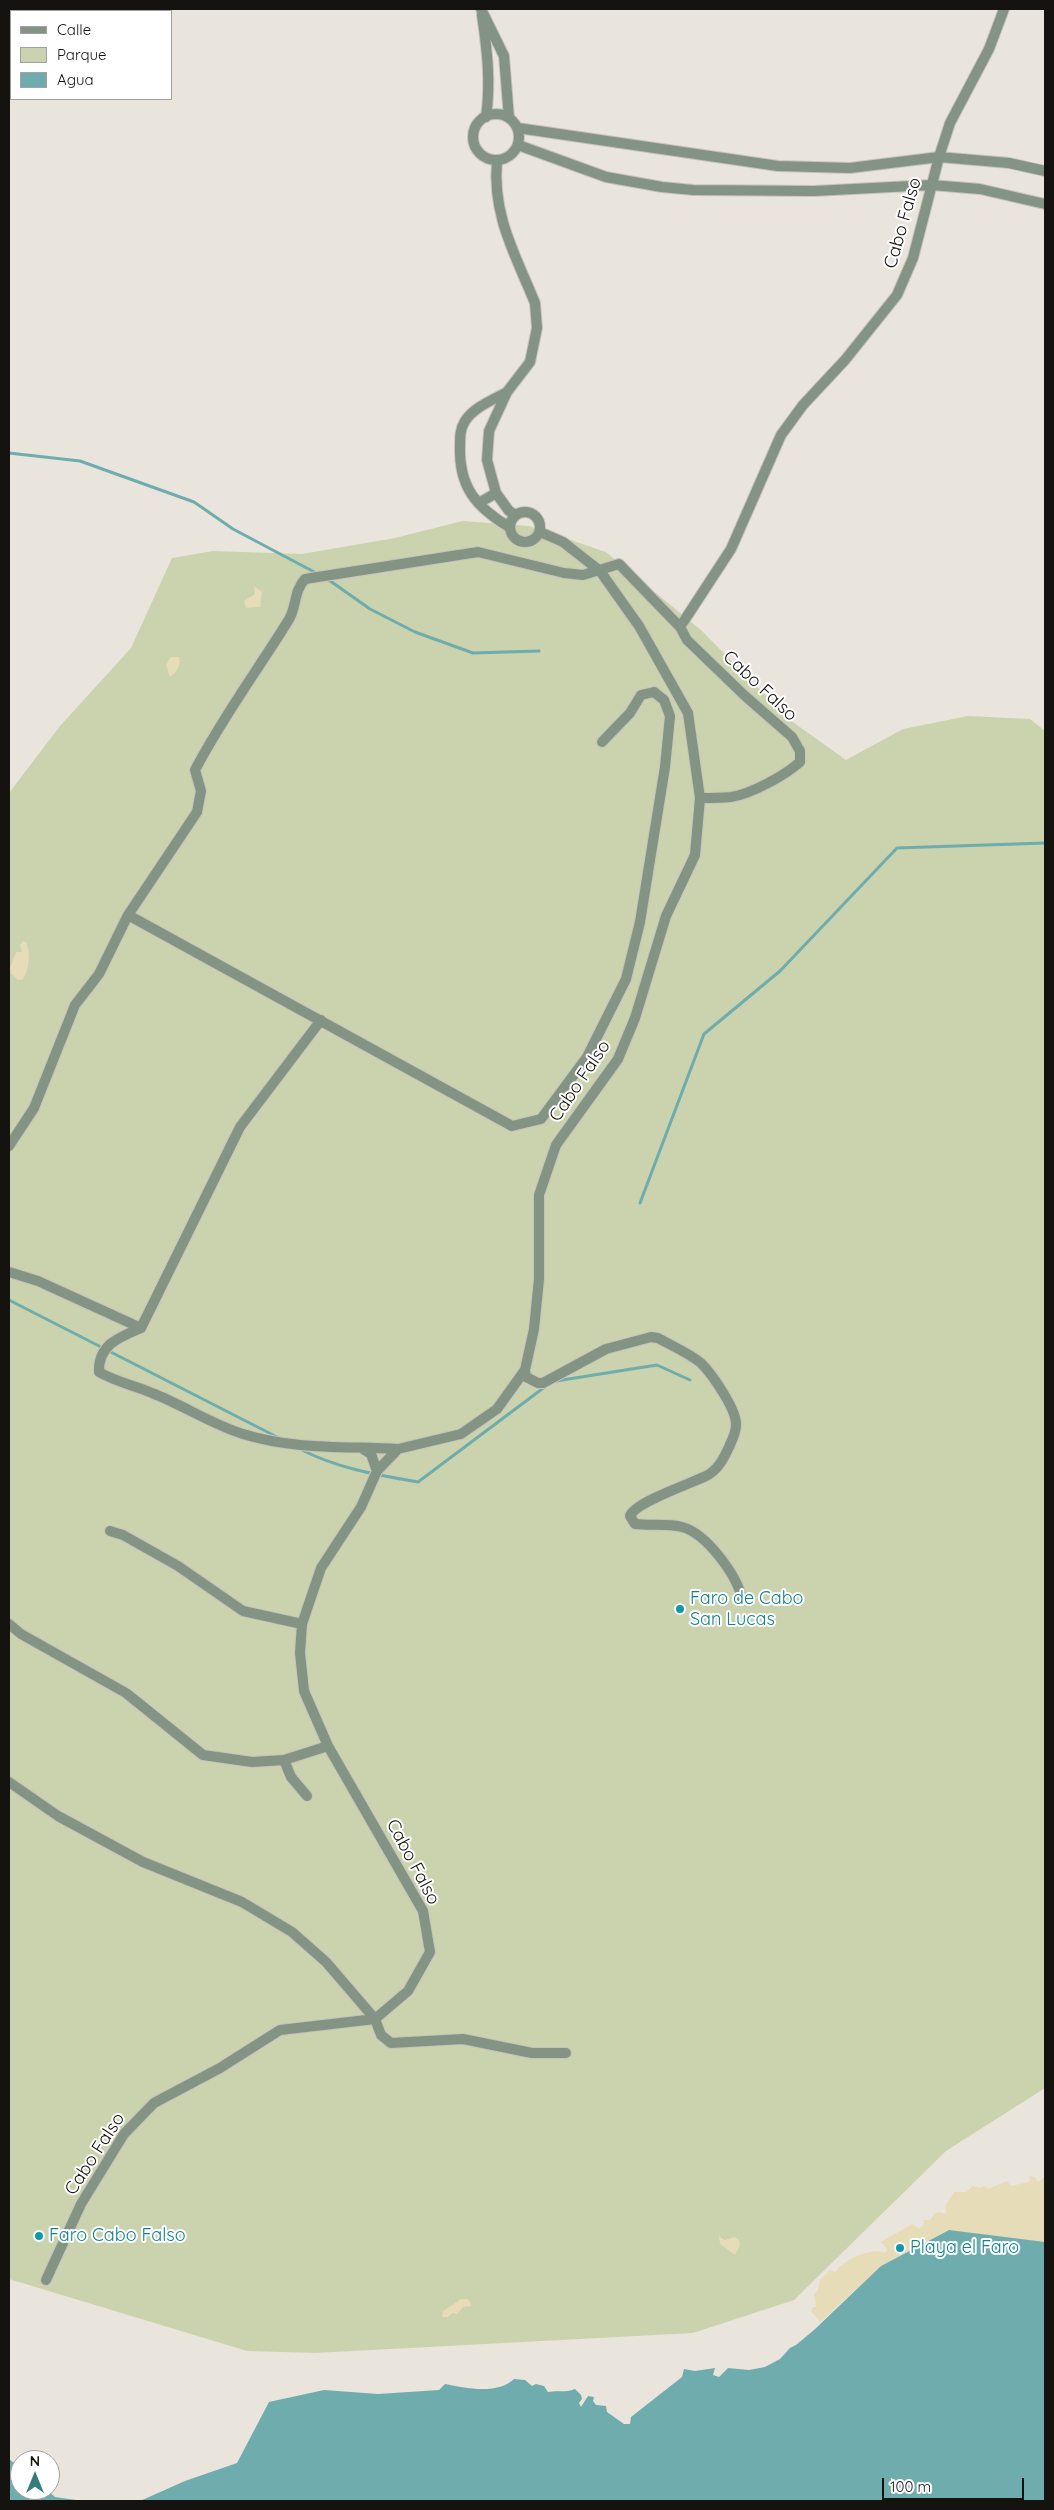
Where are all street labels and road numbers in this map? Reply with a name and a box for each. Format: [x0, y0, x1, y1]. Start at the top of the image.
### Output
street label: Cabo Falso [880, 175, 926, 271]
street label: Cabo Falso [718, 646, 802, 726]
street label: Cabo Falso [545, 1036, 615, 1126]
street label: Cabo Falso [382, 1816, 444, 1908]
street label: Cabo Falso [60, 2109, 130, 2199]

